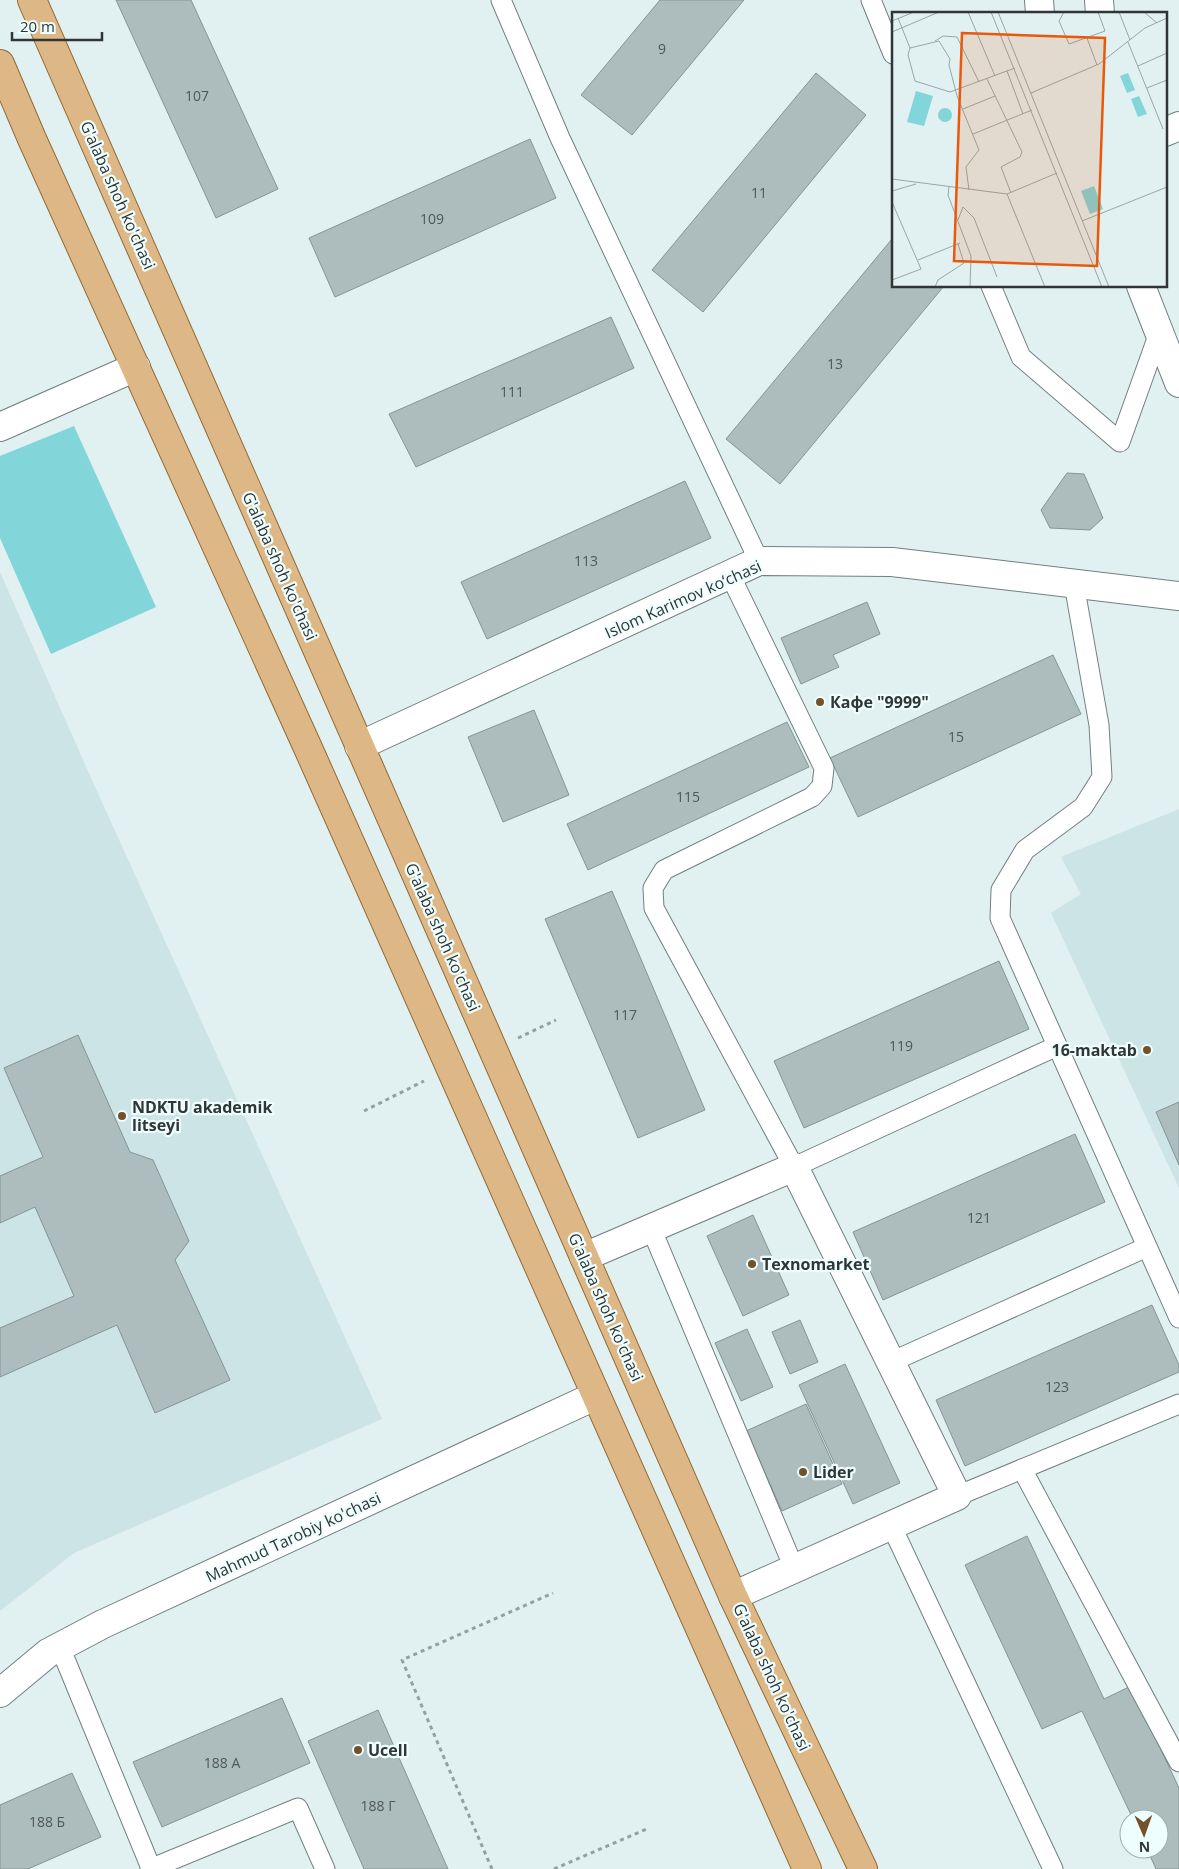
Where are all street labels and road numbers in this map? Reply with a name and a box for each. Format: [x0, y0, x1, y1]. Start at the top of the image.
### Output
street label: G'alaba shoh ko'chasi [75, 117, 161, 273]
street label: G'alaba shoh ko'chasi [237, 488, 323, 644]
street label: Islom Karimov ko‘chasi [601, 555, 765, 643]
street label: G'alaba shoh ko'chasi [400, 859, 486, 1015]
street label: G'alaba shoh ko'chasi [563, 1229, 649, 1385]
street label: Mahmud Tarobiy ko'chasi [202, 1487, 384, 1587]
street label: G'alaba shoh ko'chasi [728, 1600, 816, 1754]

